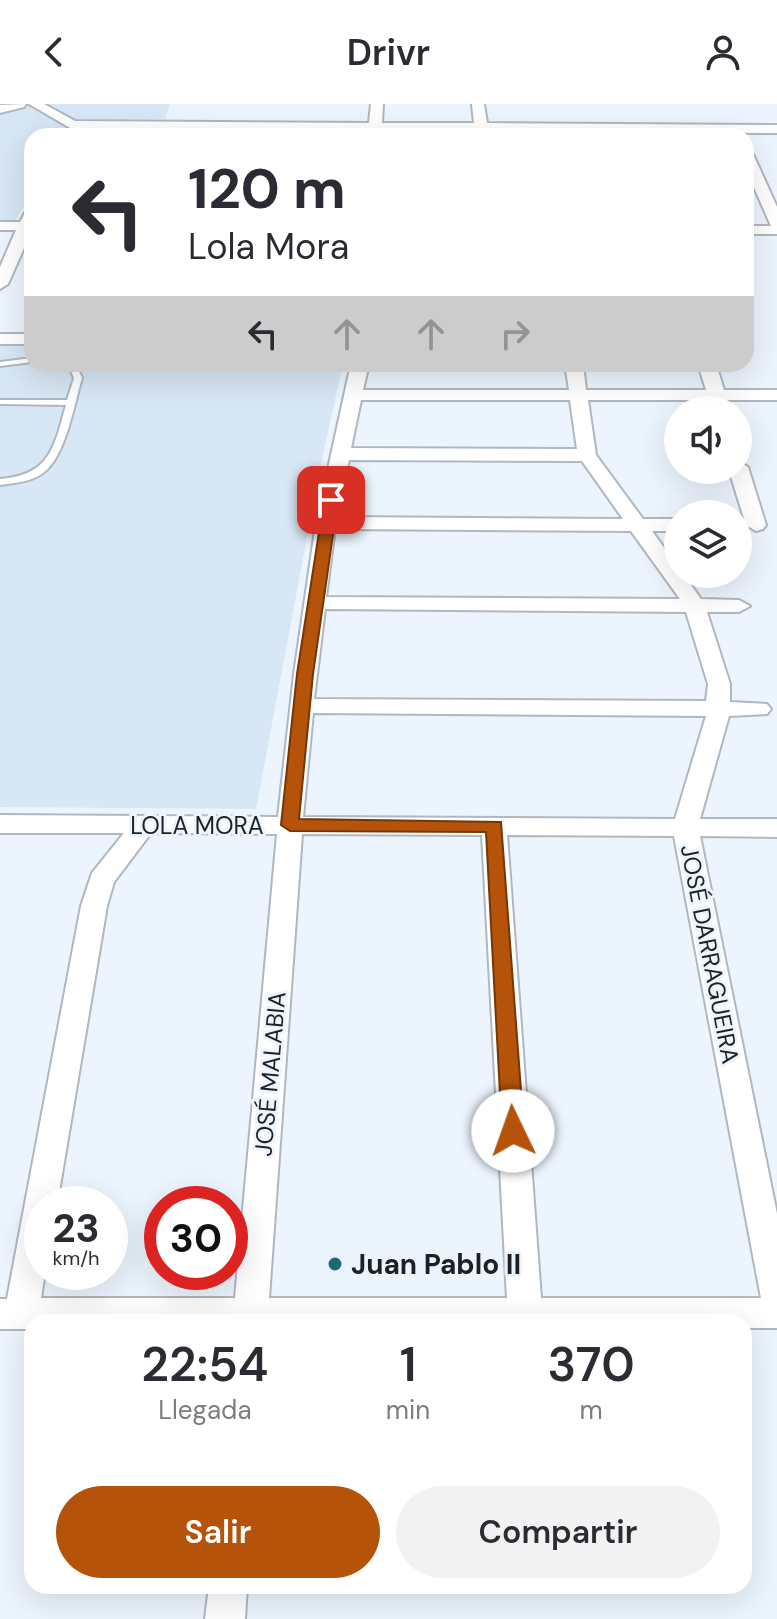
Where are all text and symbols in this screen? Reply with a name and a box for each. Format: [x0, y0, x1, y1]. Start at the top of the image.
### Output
text: Drivr [347, 29, 430, 76]
icon: back [32, 30, 76, 74]
icon: person [701, 30, 745, 74]
text: 120 m [188, 152, 346, 225]
icon: left [56, 160, 160, 264]
text: Lola Mora [188, 223, 349, 270]
icon: left [241, 312, 285, 356]
icon: ahead [325, 312, 369, 356]
icon: ahead [409, 312, 453, 356]
icon: right [493, 312, 537, 356]
map controls [664, 396, 752, 588]
button: sound [664, 396, 752, 484]
pin [297, 466, 365, 534]
icon: arrive [309, 478, 353, 522]
button: layers [664, 500, 752, 588]
street label: LOLA MORA [130, 810, 264, 841]
street label: JOSÉ DARRAGUEIRA [674, 842, 746, 1066]
street label: JOSÉ MALABIA [247, 990, 293, 1158]
position arrow [471, 1089, 555, 1173]
speed limit sign: 30 [144, 1186, 248, 1290]
text: 23 [52, 1202, 100, 1254]
text: km/h [52, 1245, 100, 1271]
place label: Juan Pablo II [351, 1246, 521, 1283]
marker: Juan Pablo II [326, 1255, 344, 1273]
text: 22:54 [141, 1333, 269, 1396]
text: 1 [400, 1333, 416, 1396]
text: 370 [548, 1333, 635, 1396]
text: Llegada [158, 1393, 252, 1427]
text: min [386, 1393, 430, 1427]
text: m [580, 1393, 603, 1427]
button: Salir [56, 1486, 380, 1578]
button: Compartir [396, 1486, 720, 1578]

